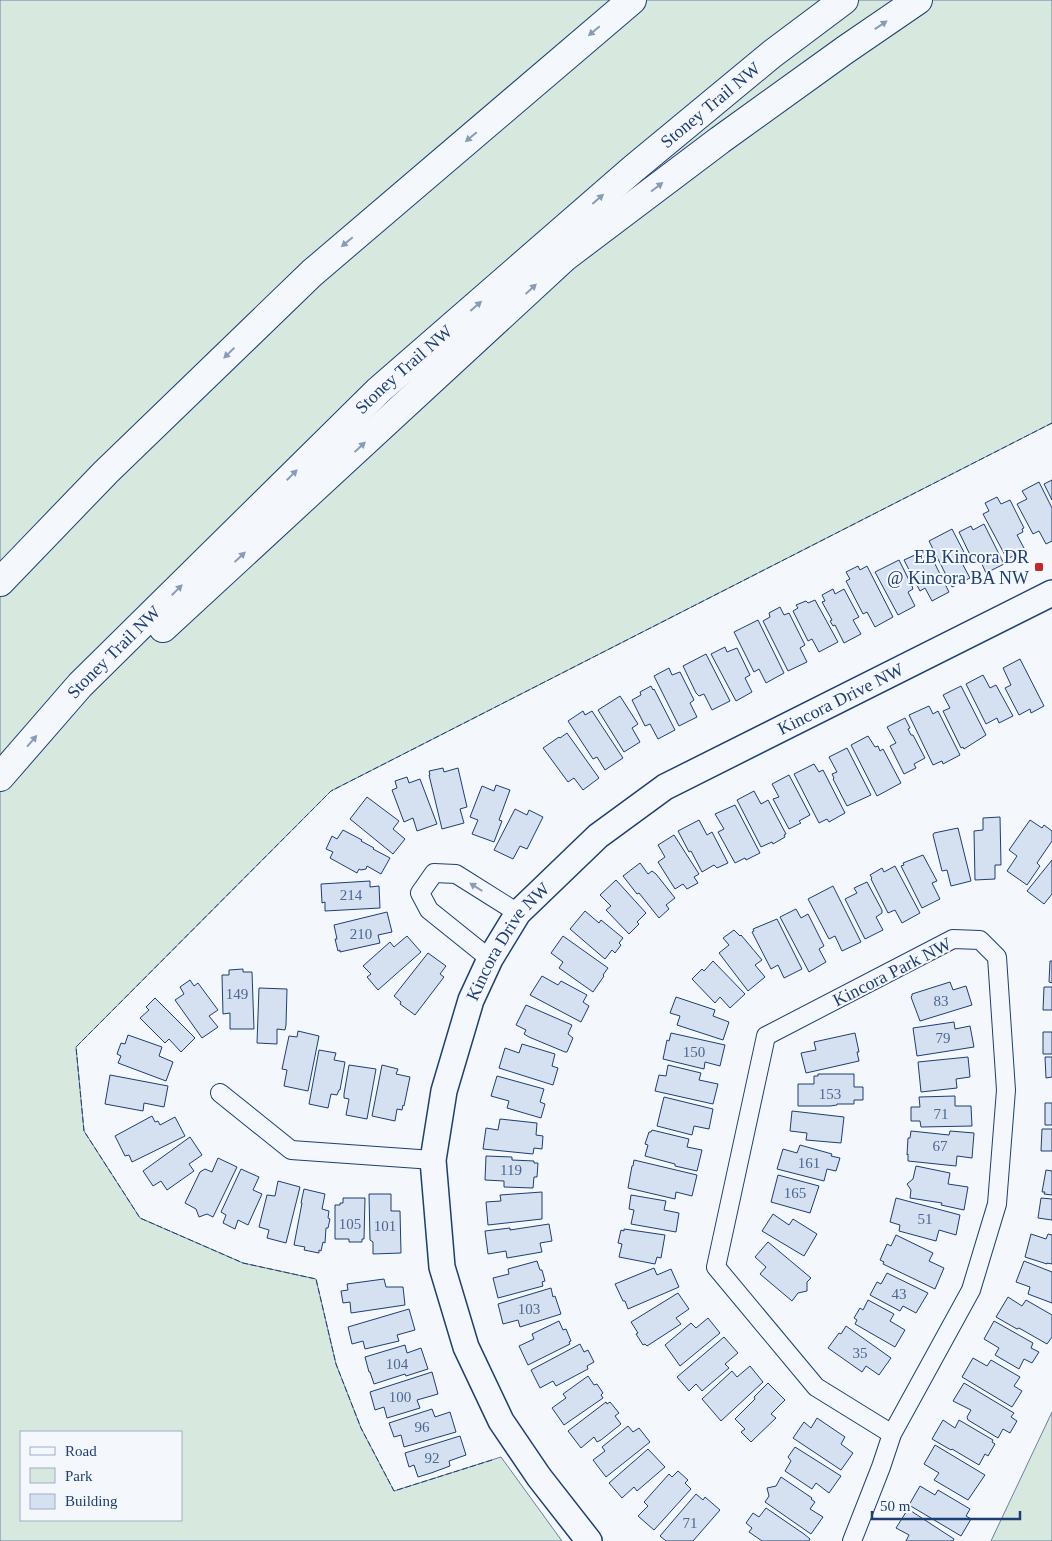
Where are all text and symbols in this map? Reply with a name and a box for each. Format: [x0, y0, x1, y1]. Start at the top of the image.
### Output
one-way arrow [874, 20, 888, 30]
one-way arrow [588, 26, 601, 37]
street label: Stoney Trail NW [657, 58, 764, 152]
one-way arrow [465, 131, 477, 143]
one-way arrow [650, 182, 664, 192]
one-way arrow [592, 193, 604, 205]
one-way arrow [341, 237, 354, 248]
one-way arrow [524, 283, 536, 295]
one-way arrow [469, 300, 482, 311]
street label: Stoney Trail NW [351, 321, 456, 418]
one-way arrow [223, 347, 235, 359]
one-way arrow [353, 441, 366, 452]
one-way arrow [286, 469, 298, 481]
place label: EB Kincora DR @ Kincora BA NW [887, 547, 1029, 588]
one-way arrow [234, 551, 246, 563]
marker: EB Kincora DR @ Kincora BA NW [1033, 561, 1045, 573]
one-way arrow [170, 584, 182, 596]
street label: Stoney Trail NW [63, 602, 164, 702]
street label: Kincora Drive NW [774, 659, 907, 739]
one-way arrow [26, 735, 38, 747]
street label: Kincora Drive NW [462, 878, 553, 1004]
one-way arrow [470, 882, 483, 892]
house number: 214 [340, 887, 363, 903]
house number: 210 [350, 926, 372, 942]
street label: Kincora Park NW [830, 934, 954, 1010]
house number: 149 [226, 986, 248, 1002]
house number: 83 [934, 993, 949, 1009]
house number: 79 [936, 1030, 951, 1046]
house number: 150 [683, 1044, 705, 1060]
house number: 153 [819, 1086, 841, 1102]
house number: 71 [934, 1106, 949, 1122]
house number: 67 [933, 1138, 948, 1154]
house number: 161 [798, 1155, 820, 1171]
house number: 119 [500, 1162, 522, 1178]
house number: 165 [784, 1185, 806, 1201]
house number: 51 [918, 1211, 933, 1227]
house number: 105 [339, 1216, 361, 1232]
house number: 101 [374, 1218, 396, 1234]
house number: 43 [892, 1286, 907, 1302]
house number: 103 [518, 1301, 540, 1317]
house number: 35 [853, 1345, 868, 1361]
house number: 104 [386, 1356, 409, 1372]
house number: 100 [389, 1389, 411, 1405]
house number: 96 [415, 1419, 430, 1435]
legend [20, 1431, 182, 1521]
text: Road [65, 1443, 97, 1459]
house number: 92 [425, 1450, 440, 1466]
text: Park [65, 1468, 93, 1484]
scale bar [872, 1488, 1020, 1520]
text: Building [65, 1493, 118, 1509]
text: 50 m [880, 1498, 911, 1514]
house number: 71 [683, 1515, 698, 1531]

